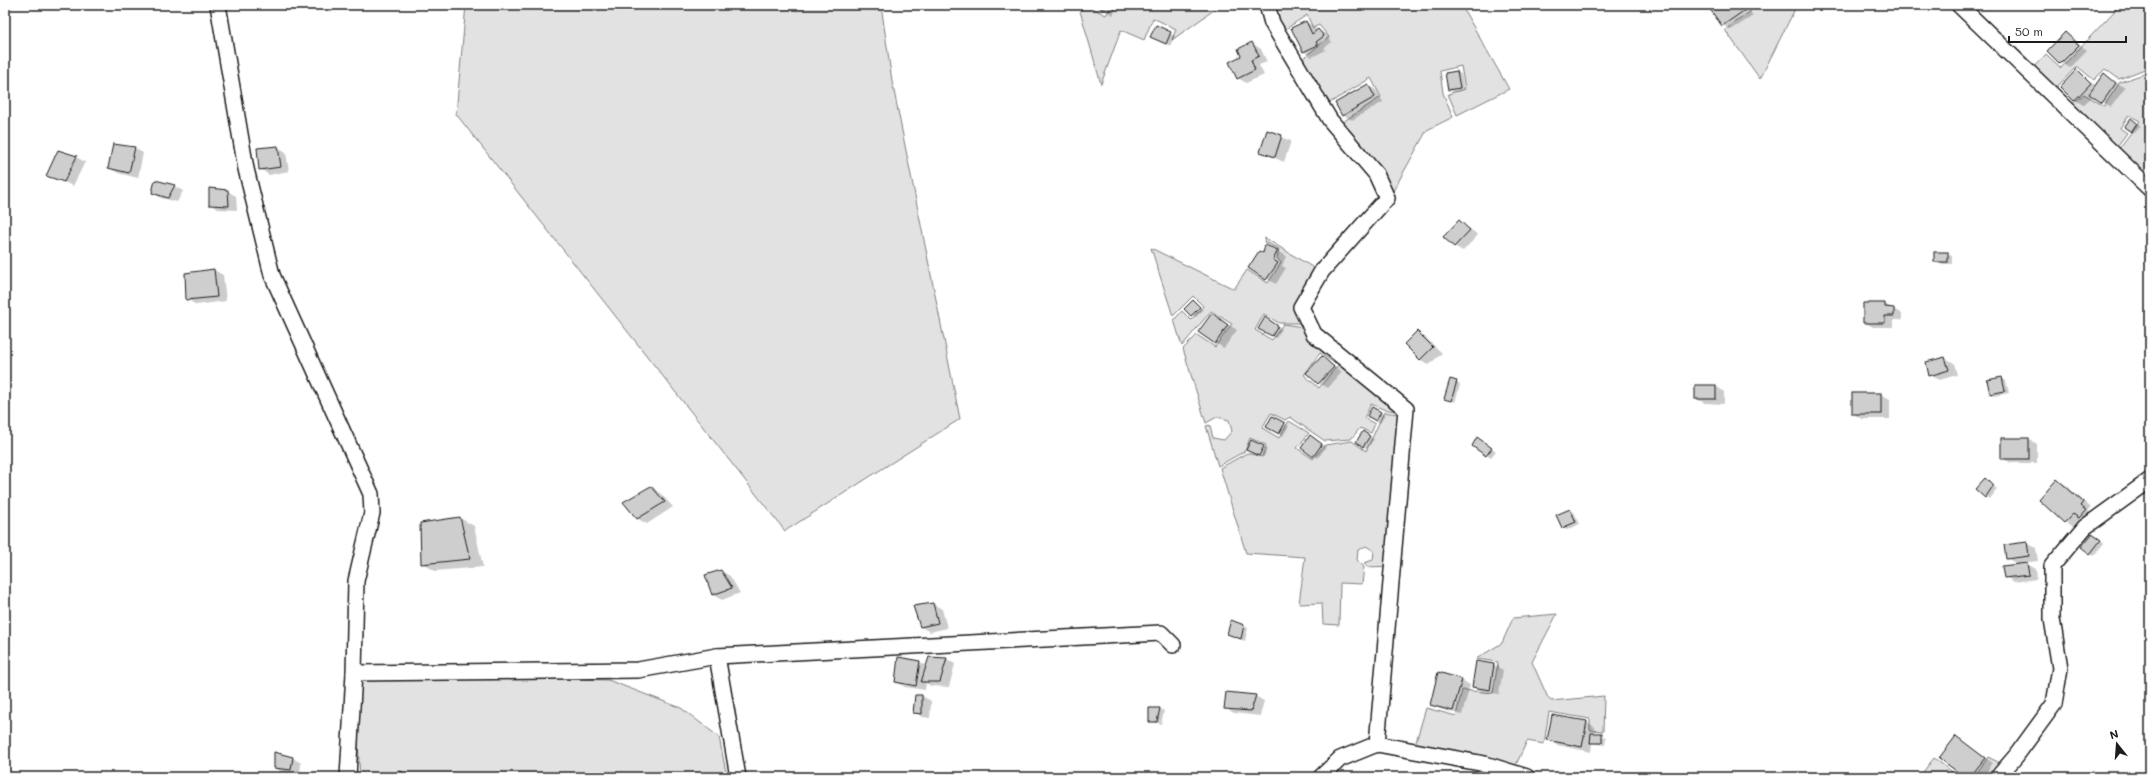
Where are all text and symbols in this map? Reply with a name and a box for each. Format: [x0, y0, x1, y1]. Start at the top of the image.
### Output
scale bar [2009, 18, 2126, 44]
text: 50 m [2015, 23, 2043, 39]
north arrow [2097, 724, 2137, 764]
text: N [2108, 726, 2120, 742]

